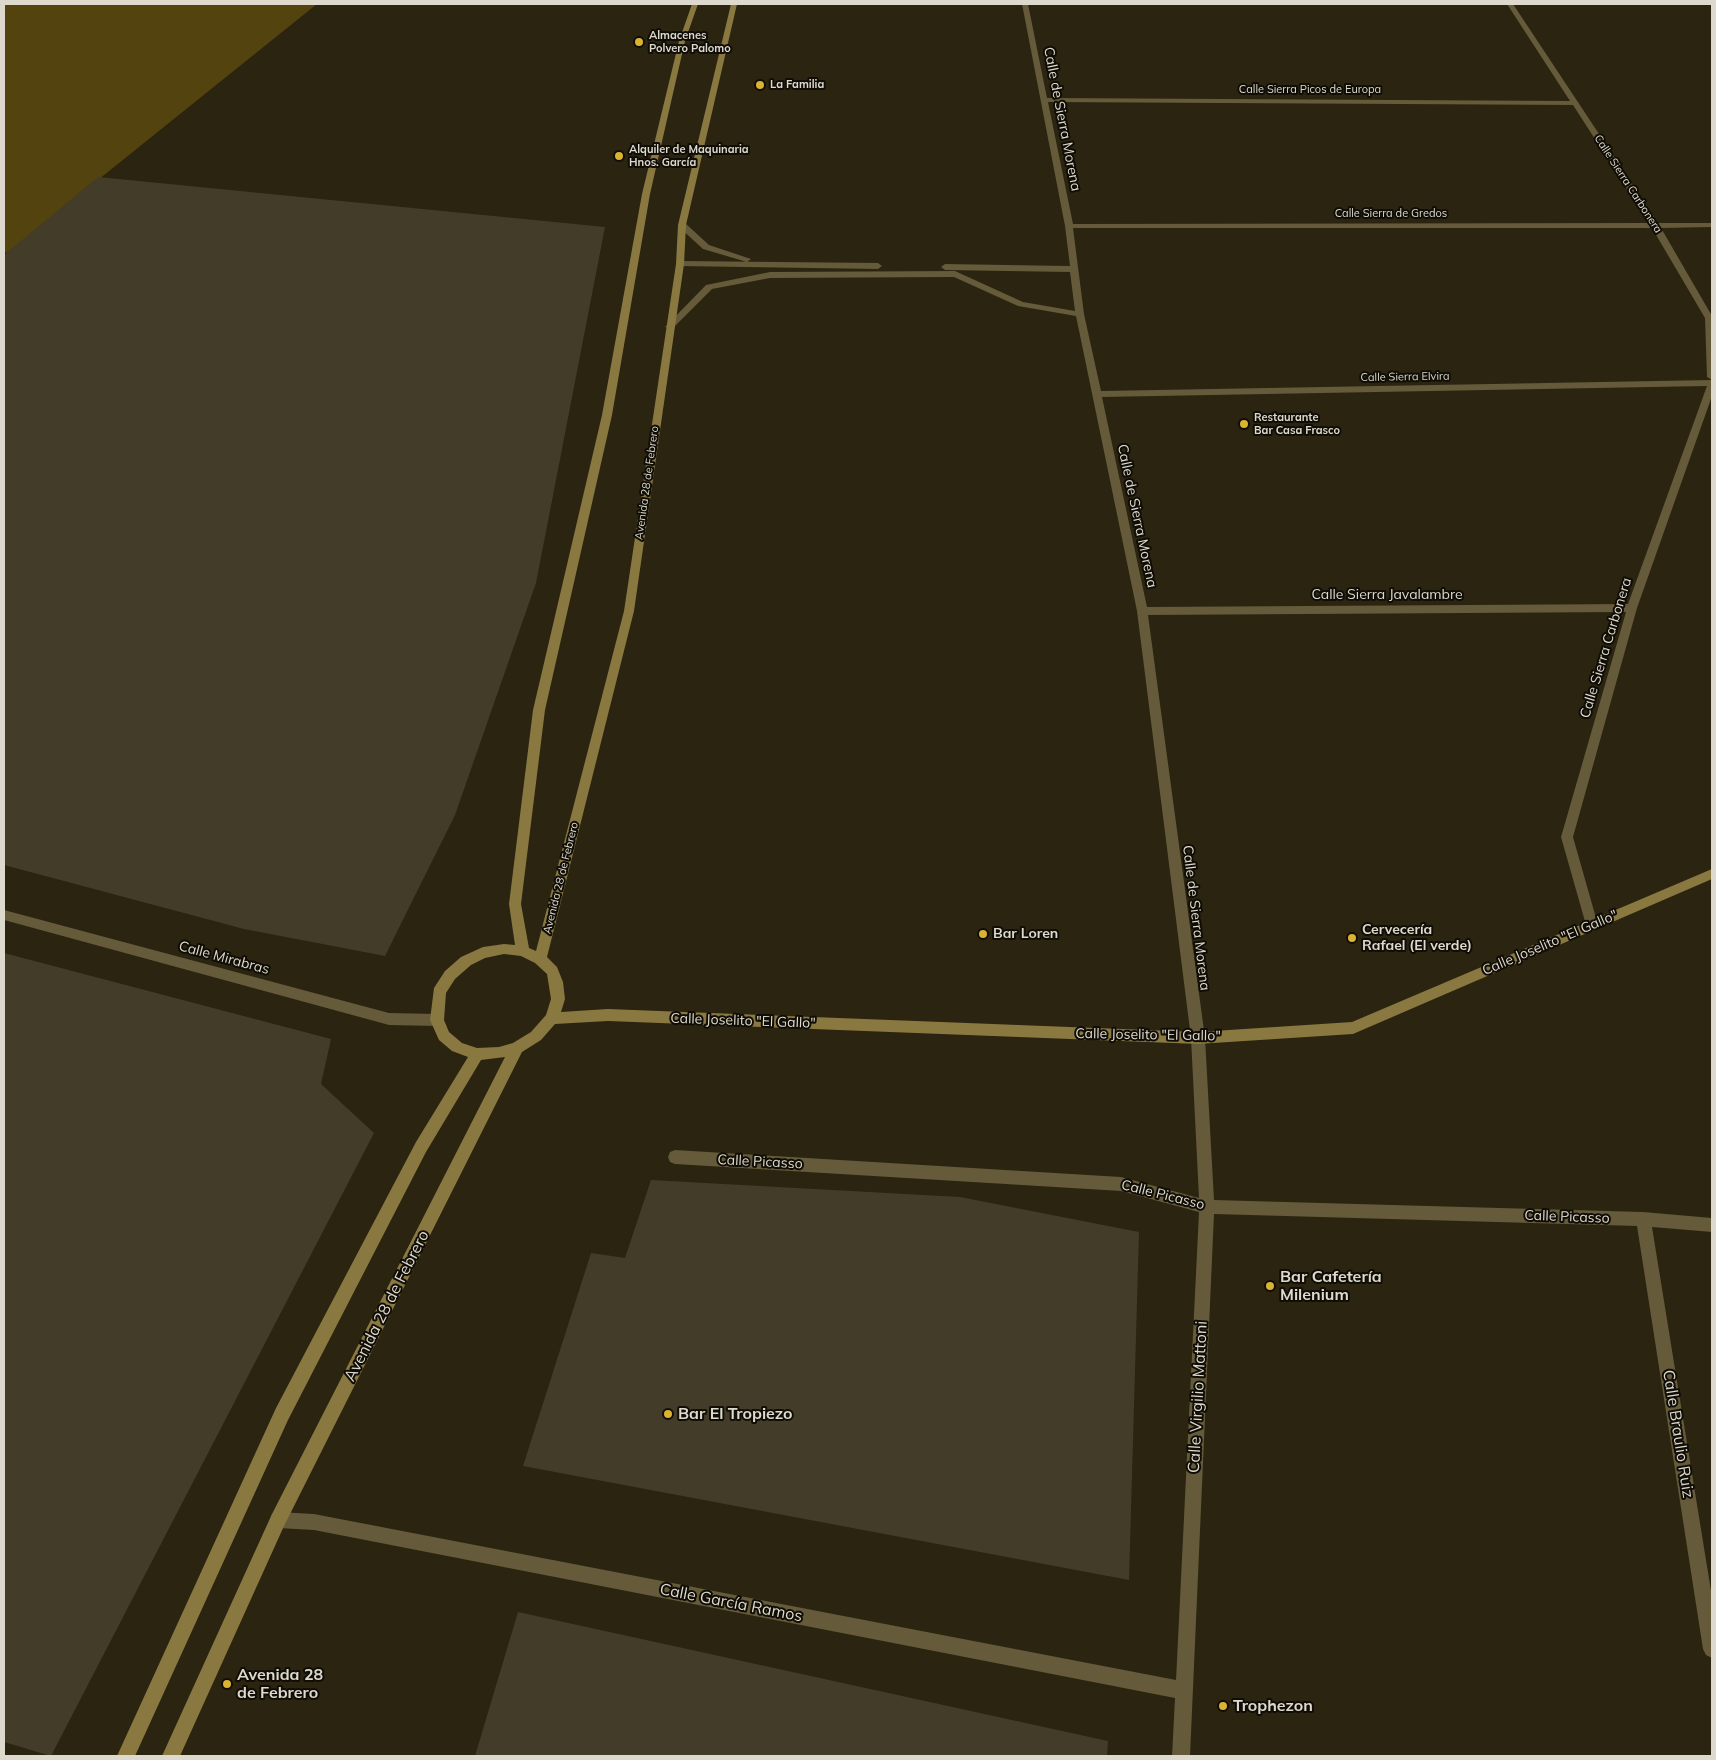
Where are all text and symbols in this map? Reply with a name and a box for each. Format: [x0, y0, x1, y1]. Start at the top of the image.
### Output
place label: Almacenes Polvero Palomo [649, 29, 731, 55]
marker: Almacenes Polvero Palomo [633, 36, 645, 48]
street label: Calle de Sierra Morena [1040, 46, 1084, 192]
place label: La Familia [770, 78, 824, 92]
marker: La Familia [754, 79, 766, 91]
street label: Calle Sierra Picos de Europa [1239, 83, 1381, 97]
street label: Calle Sierra Carbonera [1591, 132, 1665, 236]
place label: Alquiler de Maquinaria Hnos. García [629, 143, 749, 169]
marker: Alquiler de Maquinaria Hnos. García [613, 150, 625, 162]
street label: Calle Sierra de Gredos [1335, 207, 1447, 221]
street label: Calle Sierra Elvira [1360, 370, 1450, 384]
place label: Restaurante Bar Casa Frasco [1254, 411, 1340, 437]
marker: Restaurante Bar Casa Frasco [1238, 418, 1250, 430]
street label: Avenida 28 de Febrero [632, 425, 662, 541]
street label: Calle de Sierra Morena [1114, 443, 1160, 589]
street label: Calle Sierra Carbonera [1577, 576, 1635, 720]
street label: Calle Sierra Javalambre [1311, 587, 1463, 603]
street label: Avenida 28 de Febrero [541, 821, 581, 935]
street label: Calle de Sierra Morena [1179, 844, 1213, 992]
street label: Calle Joselito "El Gallo" [1480, 907, 1620, 979]
place label: Cervecería Rafael (El verde) [1362, 922, 1472, 954]
place label: Bar Loren [993, 926, 1058, 942]
marker: Bar Loren [977, 928, 989, 940]
marker: Cervecería Rafael (El verde) [1346, 932, 1358, 944]
street label: Calle Mirabras [177, 938, 271, 978]
street label: Calle Joselito "El Gallo" [670, 1010, 816, 1032]
street label: Calle Joselito "El Gallo" [1075, 1025, 1221, 1045]
street label: Calle Picasso [717, 1151, 803, 1173]
street label: Calle Picasso [1120, 1177, 1206, 1213]
street label: Calle Picasso [1524, 1207, 1610, 1227]
street label: Avenida 28 de Febrero [341, 1227, 433, 1385]
place label: Bar Cafetería Milenium [1280, 1267, 1382, 1305]
marker: Bar Cafetería Milenium [1264, 1280, 1276, 1292]
street label: Calle Virgilio Mattoni [1184, 1320, 1212, 1474]
street label: Calle Braulio Ruiz [1658, 1369, 1698, 1499]
place label: Bar El Tropiezo [678, 1404, 792, 1424]
marker: Bar El Tropiezo [662, 1408, 674, 1420]
street label: Calle García Ramos [658, 1580, 804, 1626]
place label: Avenida 28 de Febrero [237, 1665, 323, 1703]
marker: Avenida 28 de Febrero [221, 1678, 233, 1690]
place label: Trophezon [1233, 1696, 1313, 1716]
marker: Trophezon [1217, 1700, 1229, 1712]

